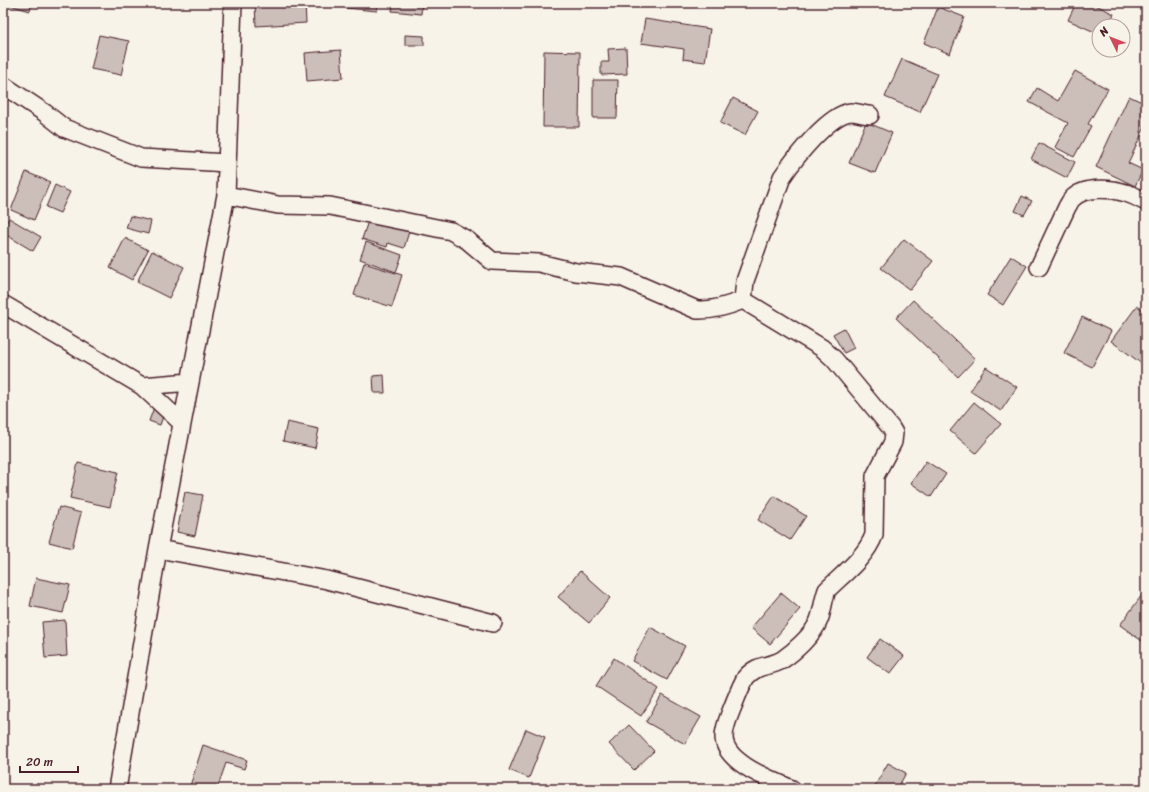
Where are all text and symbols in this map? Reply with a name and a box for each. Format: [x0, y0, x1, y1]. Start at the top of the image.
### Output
north arrow [1091, 18, 1131, 58]
text: N [1094, 22, 1114, 42]
scale bar [20, 748, 78, 774]
text: 20 m [26, 751, 53, 773]

